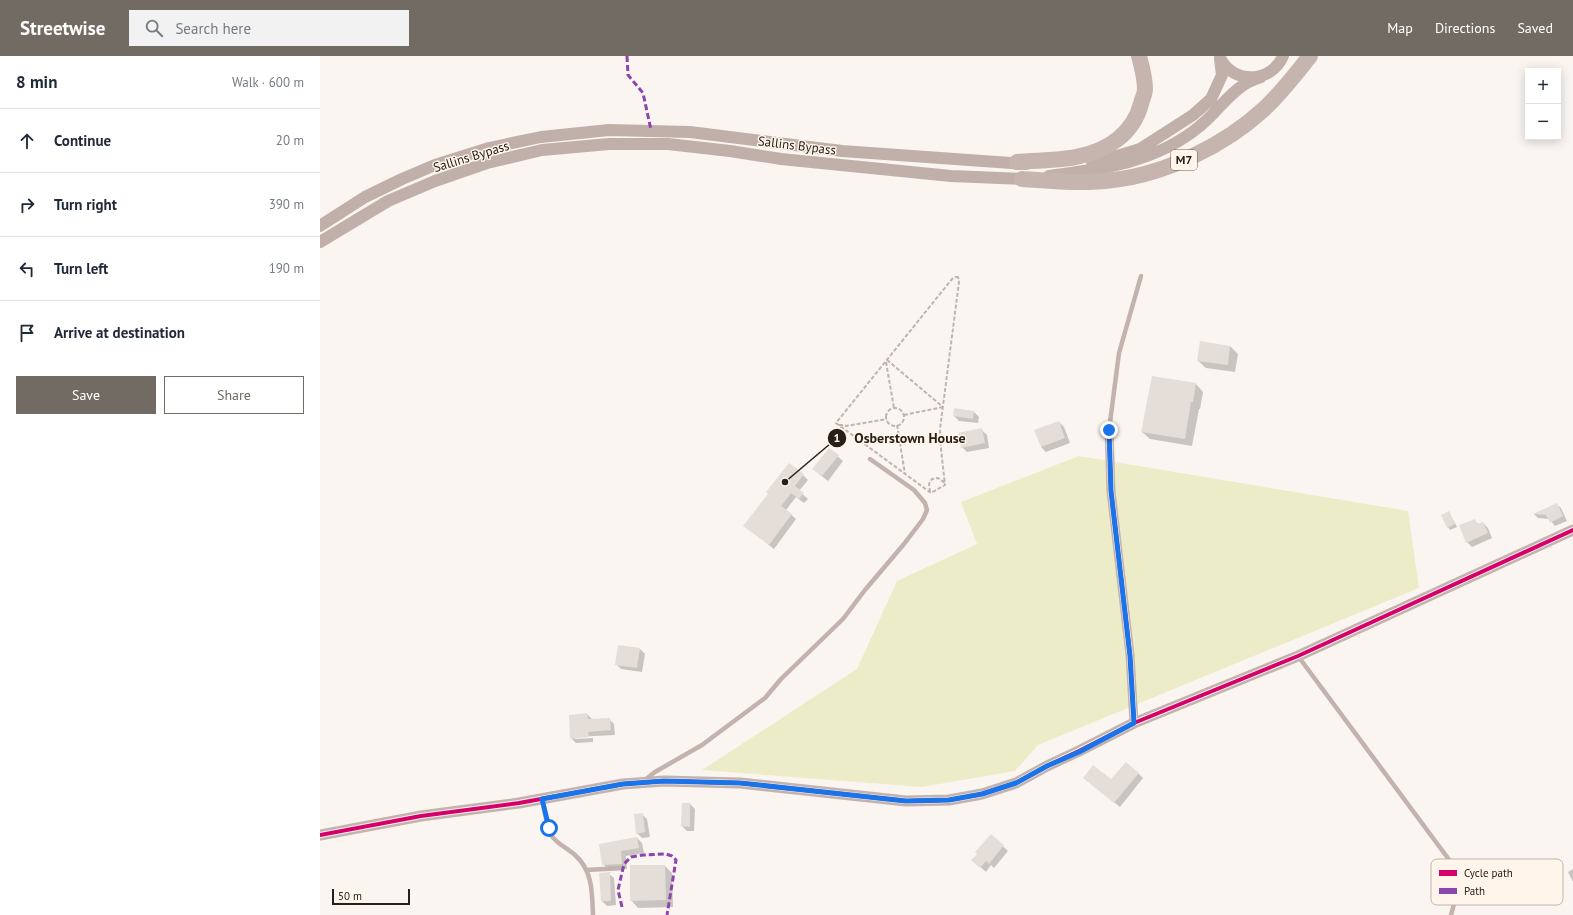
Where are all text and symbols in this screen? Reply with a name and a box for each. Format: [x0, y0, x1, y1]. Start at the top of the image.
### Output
search box [129, 10, 409, 46]
text: Streetwise [20, 16, 105, 40]
icon: search [143, 17, 165, 39]
text: Search here [175, 19, 251, 38]
text: Map [1387, 19, 1413, 37]
text: Directions [1435, 19, 1495, 37]
text: Saved [1517, 19, 1553, 37]
map controls [1525, 68, 1561, 140]
button: + [1525, 68, 1561, 104]
text: 8 min [16, 71, 57, 93]
text: Walk · 600 m [232, 74, 304, 91]
button: − [1525, 104, 1561, 140]
icon: ahead [16, 130, 38, 152]
text: Continue [54, 131, 111, 150]
text: 20 m [276, 132, 304, 149]
street label: Sallins Bypass [757, 132, 837, 159]
street label: Sallins Bypass [431, 137, 511, 176]
road number: M7 [1171, 150, 1197, 170]
icon: right [16, 194, 38, 216]
text: Turn right [54, 195, 117, 214]
text: 390 m [269, 196, 304, 213]
icon: left [16, 258, 38, 280]
text: Turn left [54, 259, 108, 278]
text: 190 m [269, 260, 304, 277]
icon: arrive [16, 322, 38, 344]
text: Arrive at destination [54, 323, 185, 342]
button: Save [16, 376, 156, 414]
button: Share [164, 376, 304, 414]
route end [1100, 421, 1118, 439]
callout: Osberstown House [827, 425, 974, 451]
text: Osberstown House [854, 429, 966, 447]
text: 1 [834, 430, 840, 445]
route start [540, 819, 558, 837]
legend [1431, 859, 1563, 905]
text: Cycle path [1464, 866, 1513, 880]
text: Path [1464, 884, 1485, 898]
scale bar [332, 887, 410, 906]
text: 50 m [338, 889, 362, 903]

